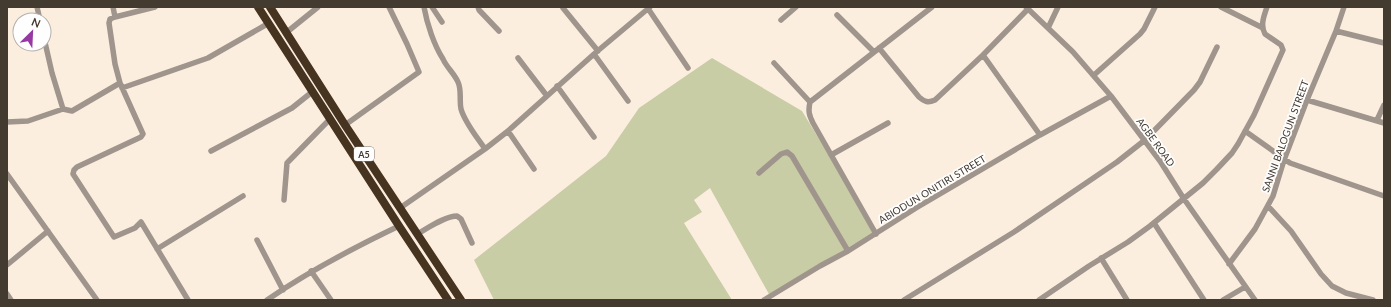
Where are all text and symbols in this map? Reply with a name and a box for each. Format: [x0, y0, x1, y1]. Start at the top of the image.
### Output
north arrow [12, 12, 52, 52]
text: N [30, 15, 43, 30]
street label: SANNI BALOGUN STREET [1259, 78, 1311, 194]
street label: AGBE ROAD [1134, 115, 1178, 169]
road number: A5 [354, 147, 374, 161]
street label: ABIODUN ONITIRI STREET [876, 152, 988, 226]

